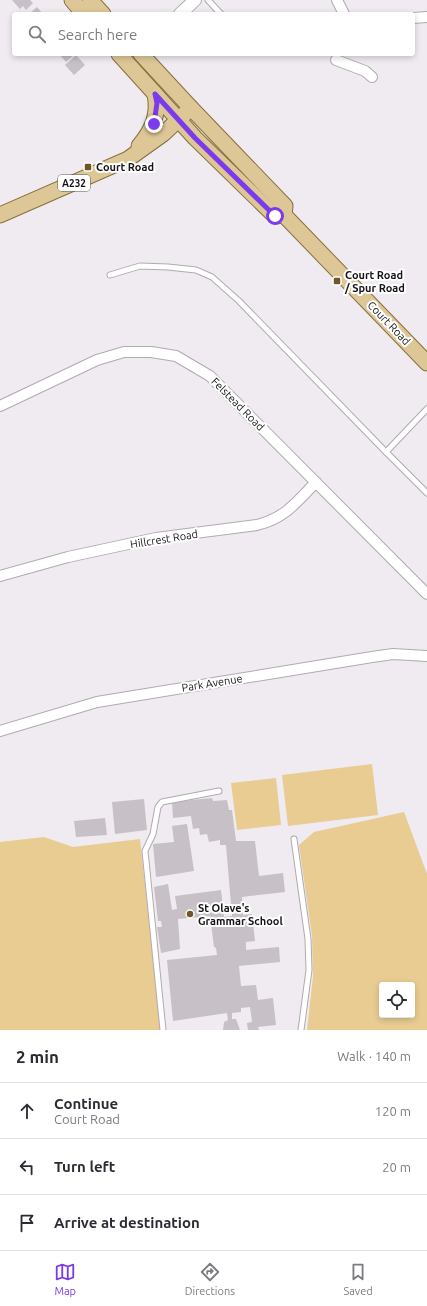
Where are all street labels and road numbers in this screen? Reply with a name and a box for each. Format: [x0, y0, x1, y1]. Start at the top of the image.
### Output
road number: A232 [58, 175, 90, 191]
street label: Court Road [365, 299, 413, 347]
street label: Felstead Road [209, 375, 267, 433]
street label: Hillcrest Road [129, 528, 199, 550]
street label: Park Avenue [181, 672, 243, 694]

